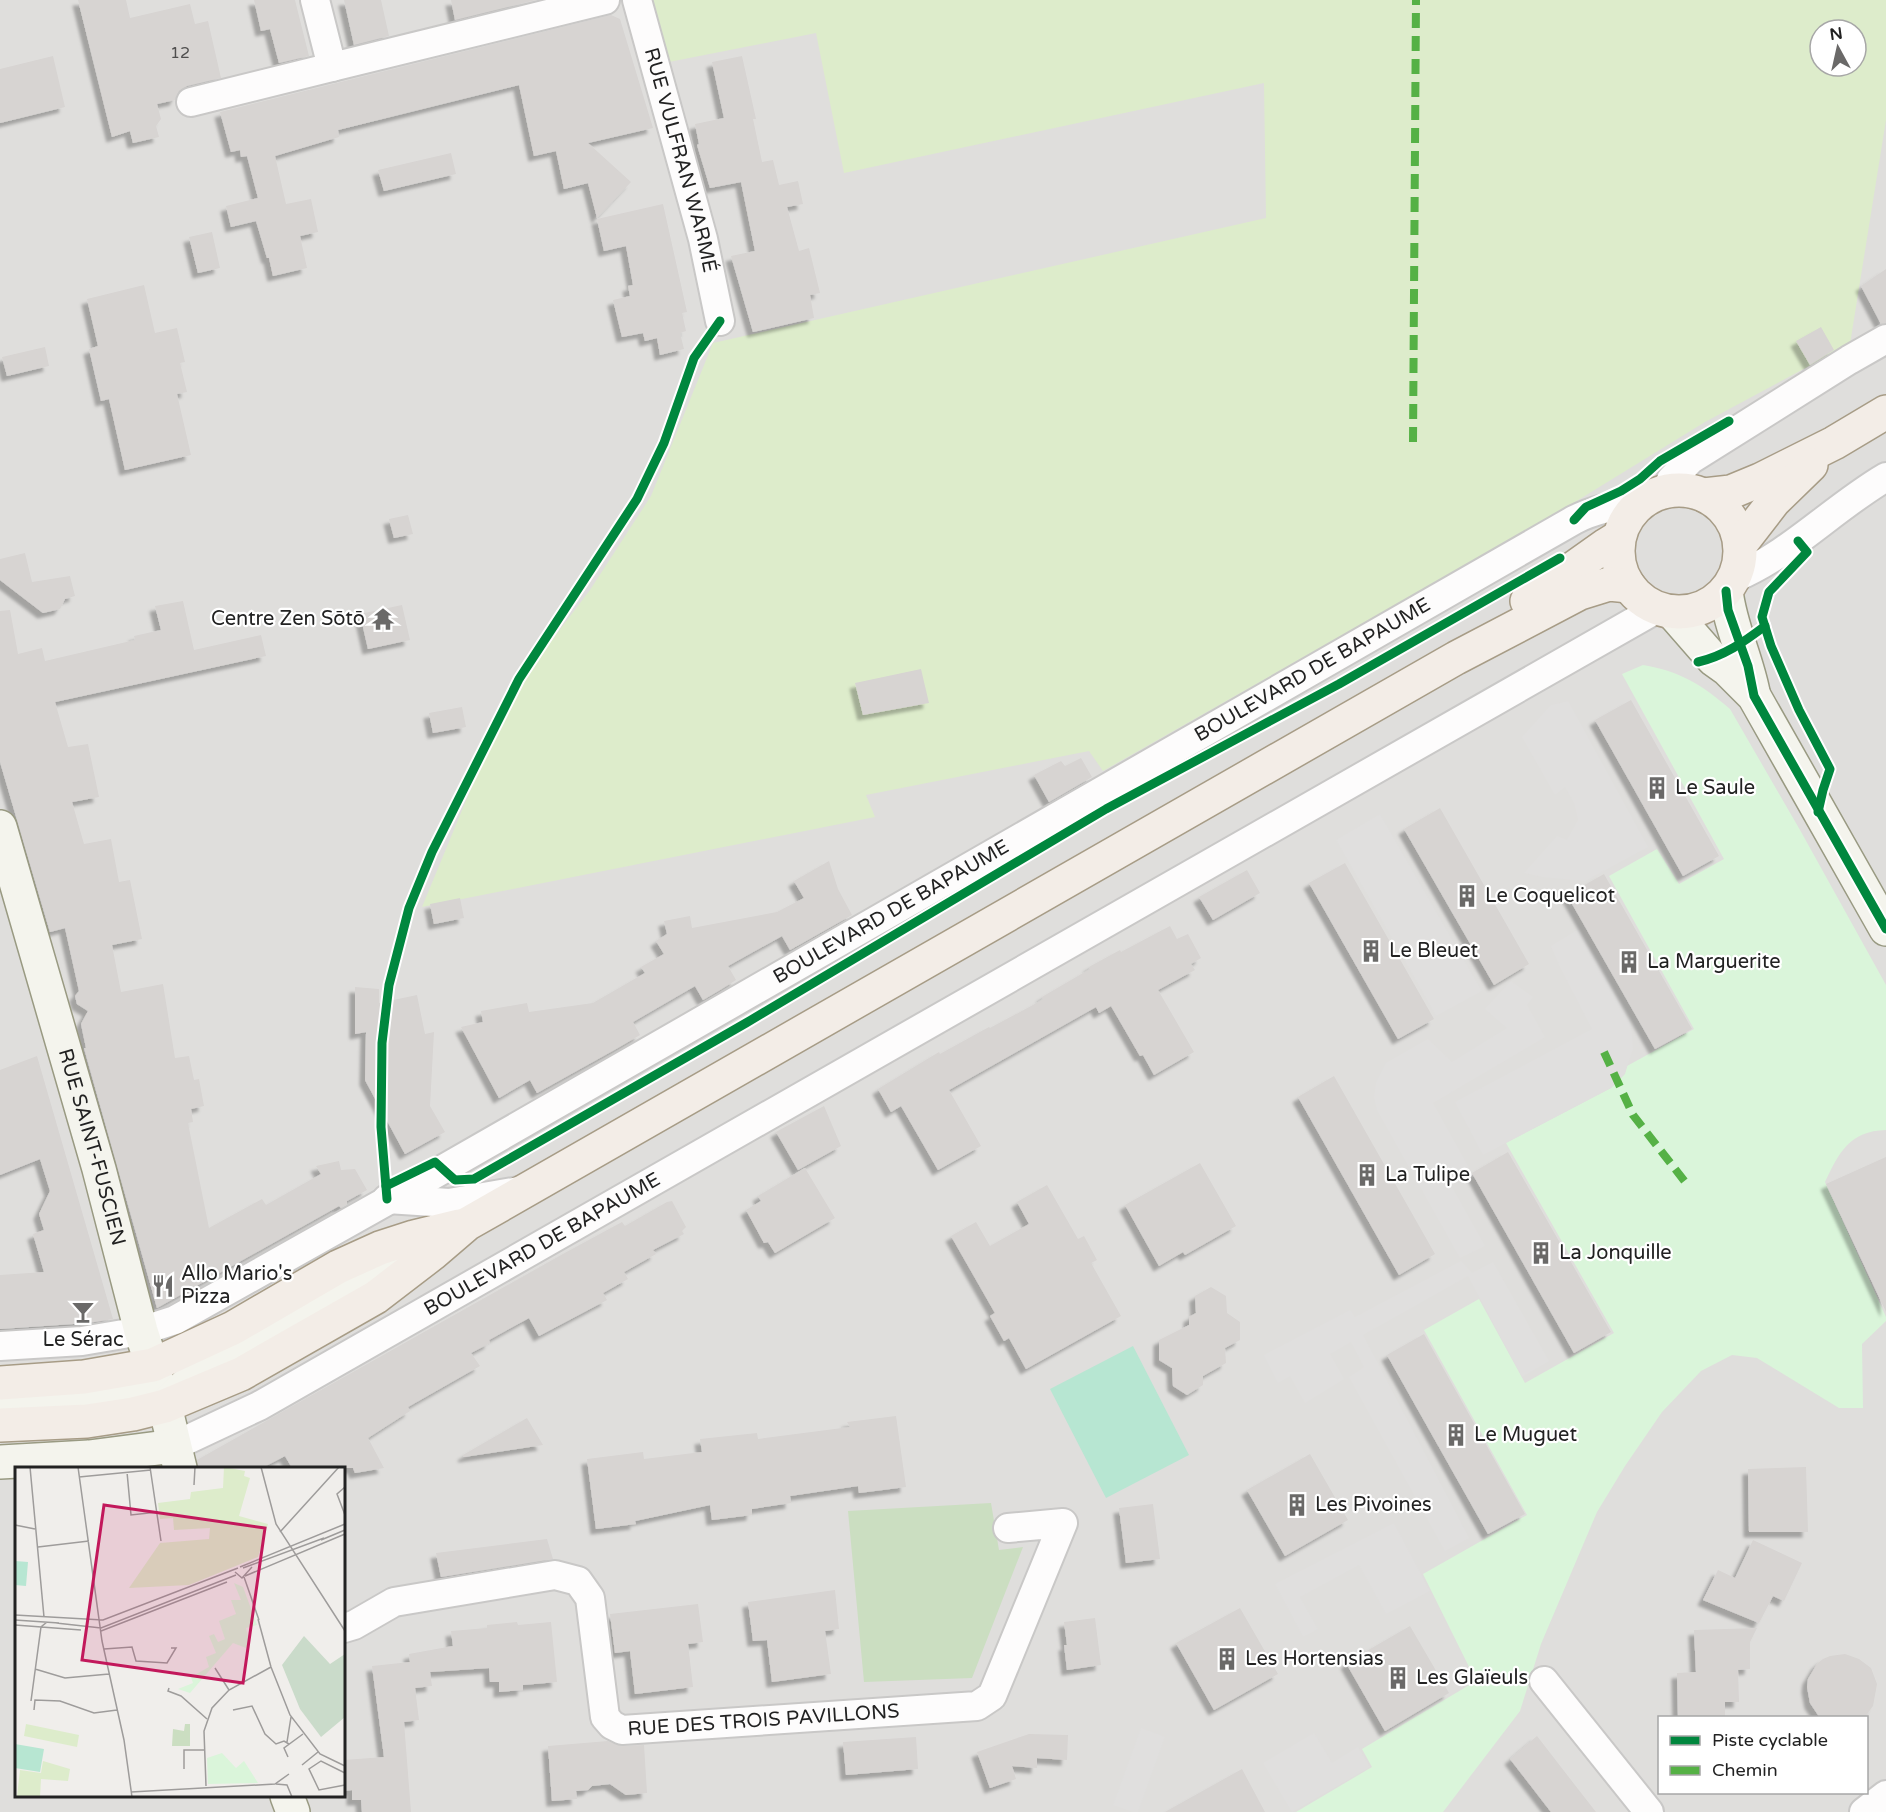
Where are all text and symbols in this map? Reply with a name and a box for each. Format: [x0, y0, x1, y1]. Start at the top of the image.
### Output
north arrow [1808, 18, 1868, 78]
text: N [1828, 23, 1844, 45]
house number: 12 [170, 43, 190, 63]
street label: RUE VULFRAN WARMÉ [639, 45, 723, 275]
street label: BOULEVARD DE BAPAUME [1190, 593, 1435, 747]
temple icon: Centre Zen Sōtō [370, 606, 396, 632]
place label: Centre Zen Sōtō [211, 607, 365, 631]
building icon: Le Saule [1644, 775, 1670, 801]
place label: Le Saule [1675, 776, 1755, 800]
street label: BOULEVARD DE BAPAUME [769, 835, 1013, 989]
building icon: Le Coquelicot [1454, 883, 1480, 909]
place label: Le Coquelicot [1485, 884, 1616, 908]
building icon: Le Bleuet [1358, 938, 1384, 964]
place label: Le Bleuet [1389, 939, 1479, 963]
building icon: La Marguerite [1616, 949, 1642, 975]
place label: La Marguerite [1647, 950, 1780, 974]
street label: RUE SAINT-FUSCIEN [53, 1046, 130, 1248]
building icon: La Tulipe [1354, 1162, 1380, 1188]
place label: La Tulipe [1385, 1163, 1470, 1187]
street label: BOULEVARD DE BAPAUME [420, 1168, 665, 1321]
building icon: La Jonquille [1528, 1240, 1554, 1266]
place label: La Jonquille [1559, 1241, 1672, 1265]
place label: Allo Mario's Pizza [181, 1262, 292, 1309]
restaurant icon: Allo Mario's Pizza [150, 1273, 176, 1299]
bar icon: Le Sérac [70, 1299, 96, 1325]
place label: Le Sérac [42, 1328, 124, 1352]
building icon: Le Muguet [1443, 1422, 1469, 1448]
place label: Le Muguet [1474, 1423, 1577, 1447]
inset map [15, 1467, 345, 1797]
building icon: Les Pivoines [1284, 1492, 1310, 1518]
place label: Les Pivoines [1315, 1493, 1432, 1517]
building icon: Les Hortensias [1214, 1646, 1240, 1672]
place label: Les Hortensias [1245, 1647, 1384, 1671]
building icon: Les Glaïeuls [1385, 1665, 1411, 1691]
place label: Les Glaïeuls [1416, 1666, 1528, 1690]
street label: RUE DES TROIS PAVILLONS [627, 1699, 900, 1742]
legend [1658, 1716, 1868, 1794]
text: Piste cyclable [1712, 1729, 1828, 1751]
text: Chemin [1712, 1759, 1778, 1781]

